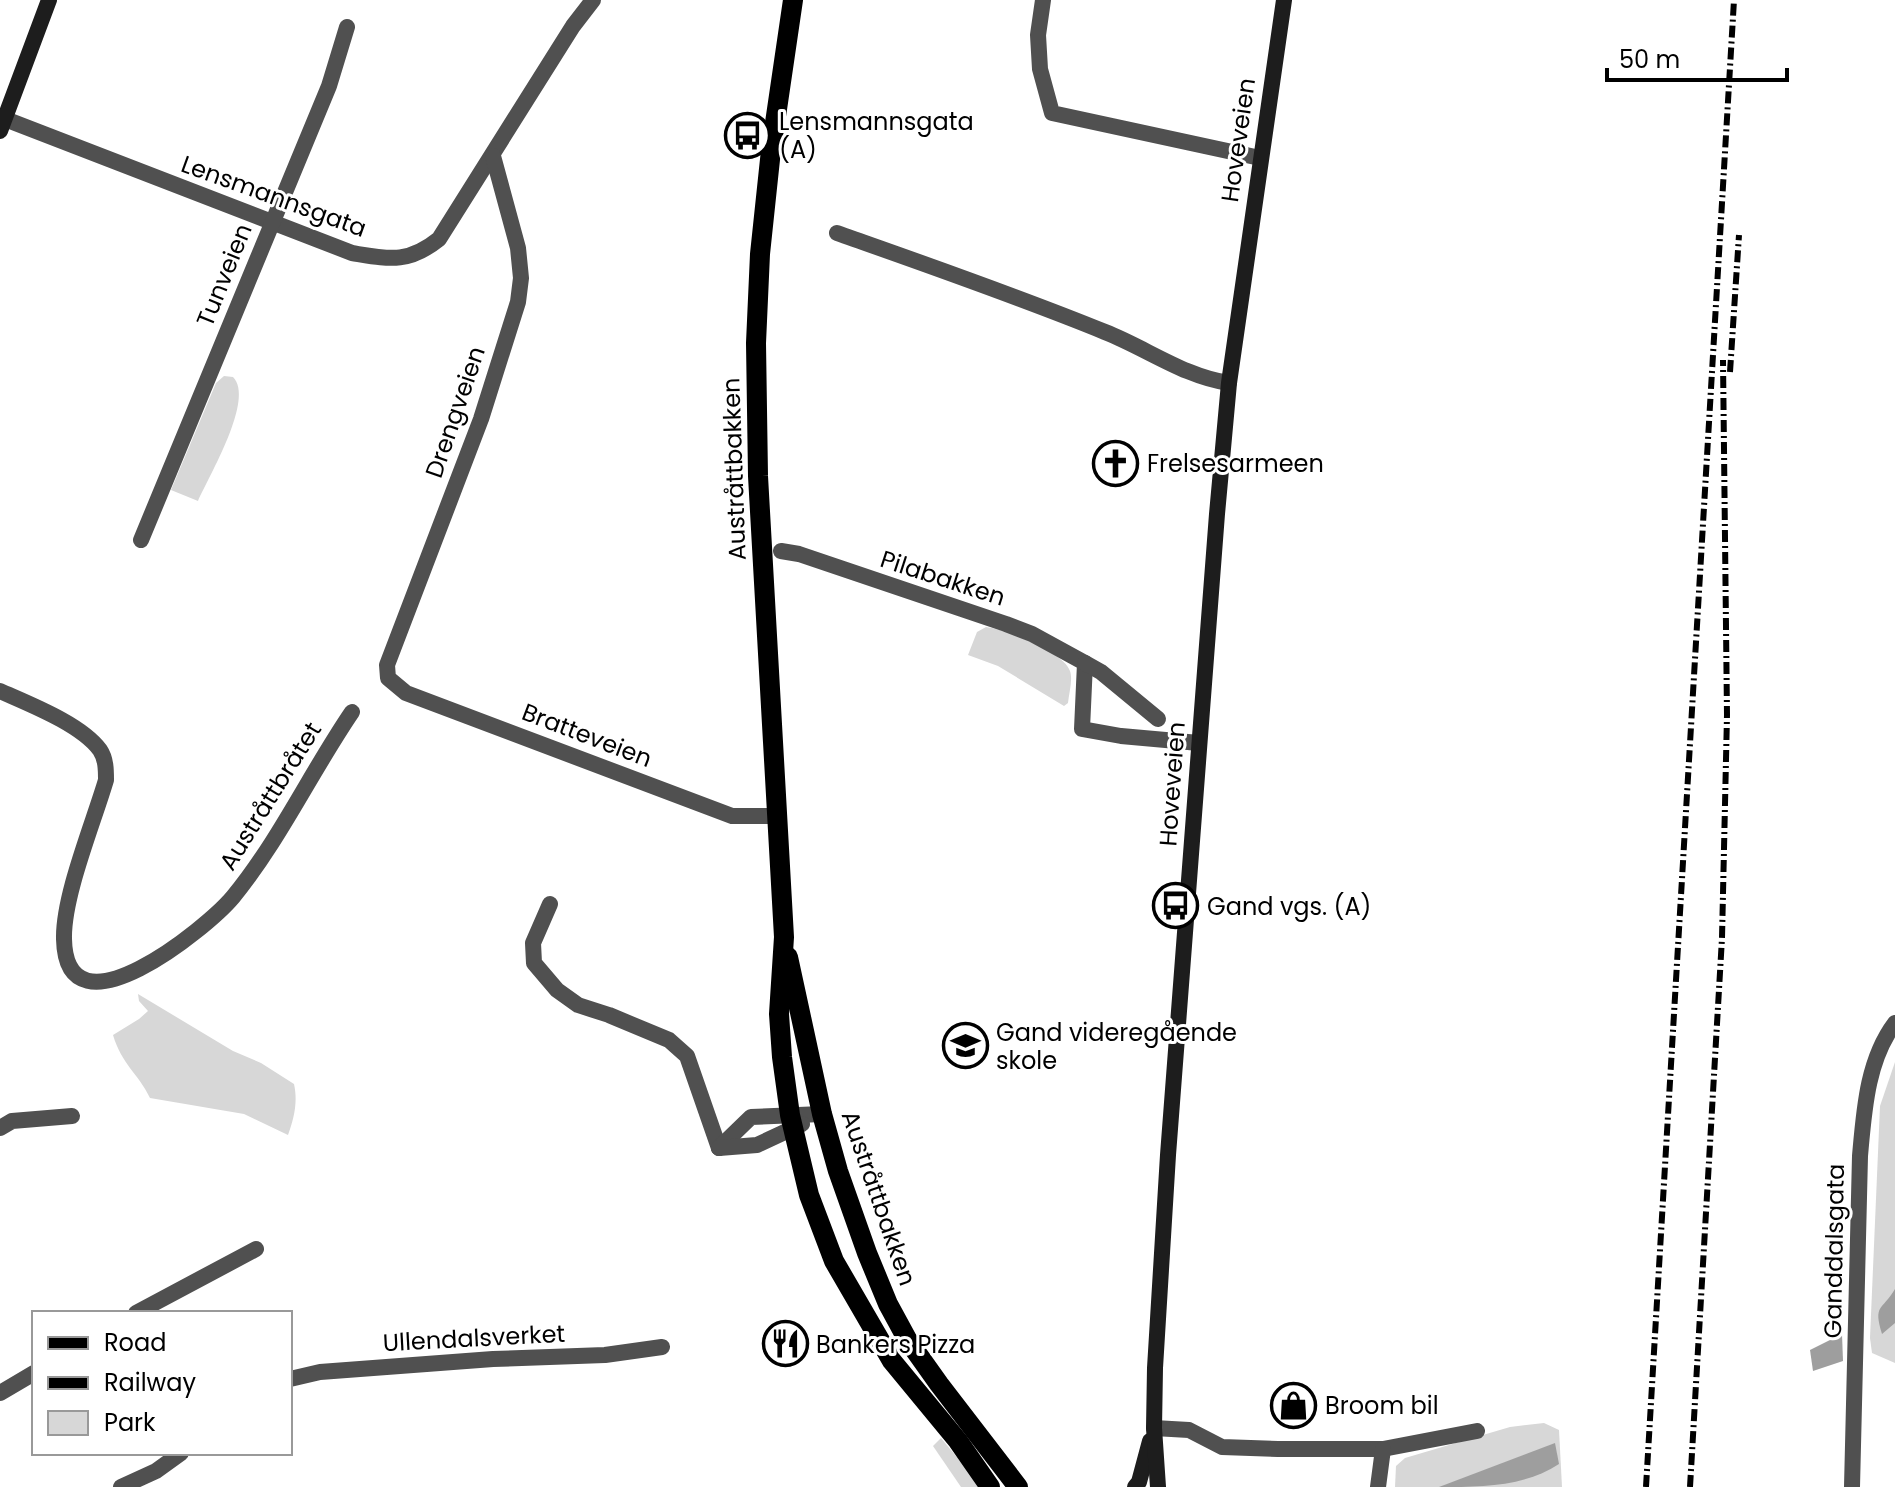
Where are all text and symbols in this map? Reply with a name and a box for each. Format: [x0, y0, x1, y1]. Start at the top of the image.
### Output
scale bar [1607, 32, 1787, 82]
text: 50 m [1619, 43, 1680, 76]
street label: Hoveveien [1213, 76, 1263, 204]
place label: Lensmannsgata (A) [779, 105, 974, 166]
bus stop icon: Lensmannsgata (A) [724, 111, 772, 159]
street label: Lensmannsgata [177, 147, 371, 245]
street label: Tunveien [188, 219, 260, 331]
street label: Drengveien [417, 342, 493, 482]
street label: Austråttbakken [714, 377, 754, 561]
church icon: Frelsesarmeen [1092, 439, 1140, 487]
place label: Frelsesarmeen [1147, 447, 1324, 480]
street label: Pilabakken [876, 542, 1010, 614]
street label: Bratteveien [517, 695, 657, 775]
street label: Austråttbråtet [211, 716, 329, 876]
street label: Hoveveien [1151, 721, 1193, 847]
bus stop icon: Gand vgs. (A) [1152, 882, 1200, 930]
place label: Gand vgs. (A) [1207, 890, 1372, 923]
place label: Gand videregående skole [996, 1016, 1237, 1077]
school or university icon: Gand videregående skole [941, 1022, 989, 1070]
street label: Austråttbakken [834, 1106, 924, 1290]
street label: Ganddalsgata [1816, 1163, 1852, 1339]
legend [32, 1311, 292, 1455]
street label: Ullendalsverket [382, 1317, 566, 1359]
restaurant icon: Bankers Pizza [761, 1320, 809, 1368]
text: Road [104, 1326, 166, 1359]
place label: Bankers Pizza [816, 1328, 975, 1361]
text: Railway [104, 1366, 197, 1399]
shop icon: Broom bil [1270, 1381, 1318, 1429]
place label: Broom bil [1325, 1389, 1439, 1422]
text: Park [104, 1406, 156, 1439]

